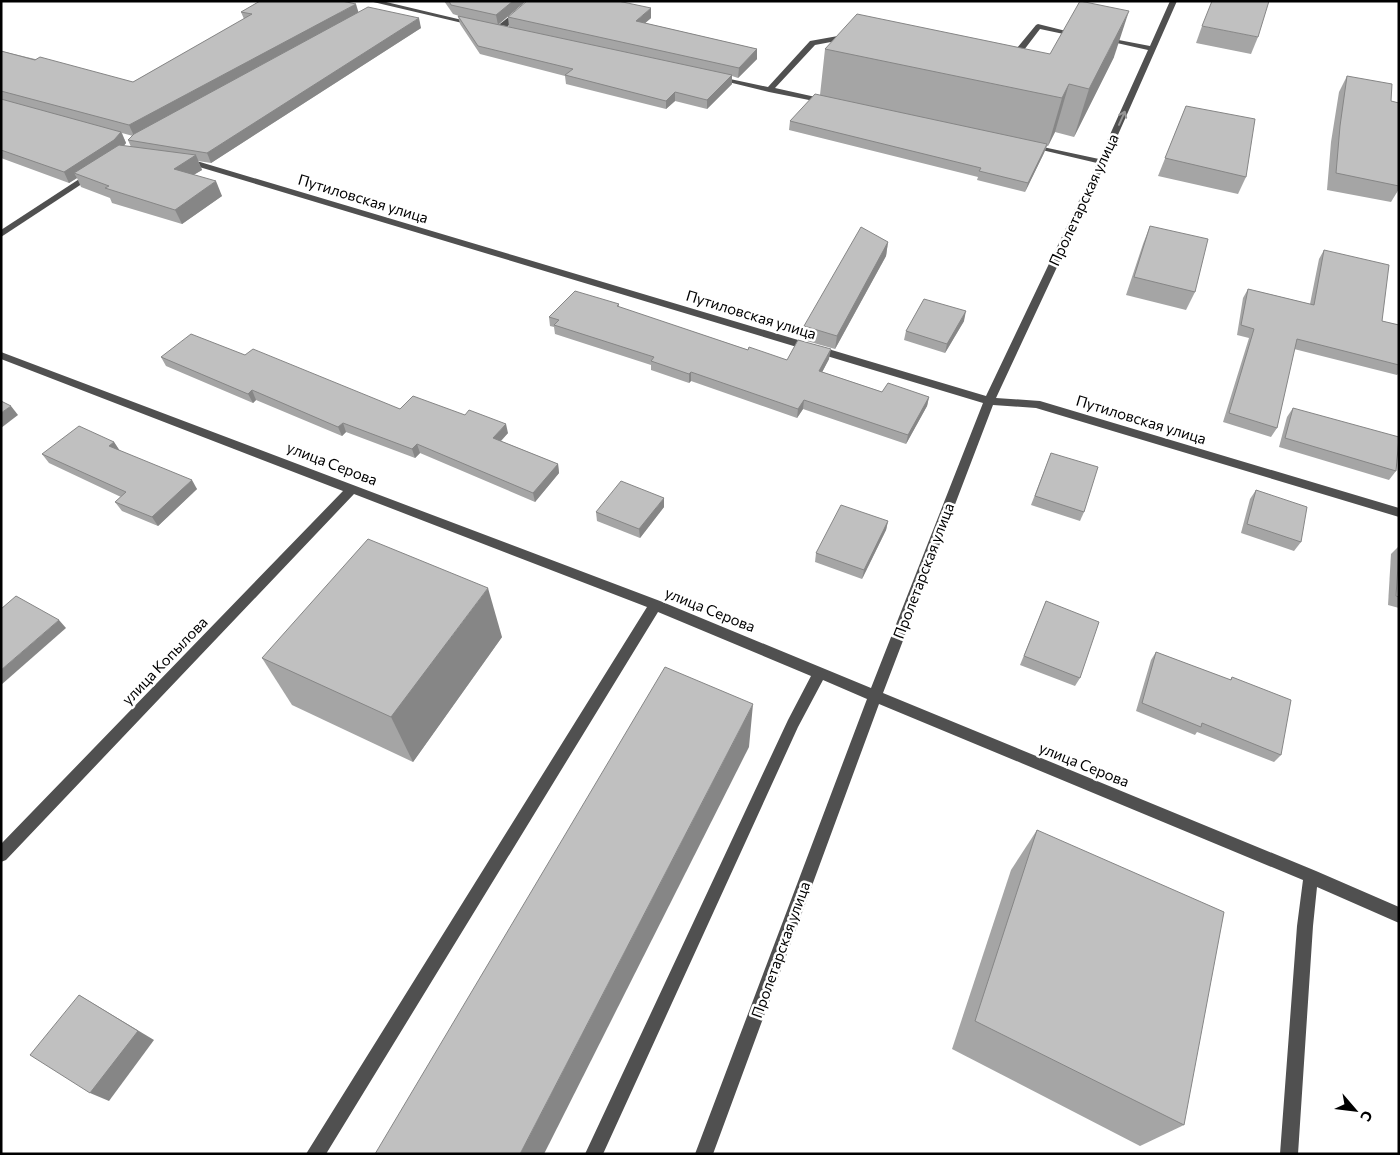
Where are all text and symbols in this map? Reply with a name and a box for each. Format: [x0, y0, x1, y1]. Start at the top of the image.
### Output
one-way arrow [1117, 111, 1127, 126]
street label: Пролетарская улица [1045, 131, 1122, 269]
street label: Путиловская улица [296, 170, 431, 226]
street label: Путиловская улица [684, 286, 819, 342]
street label: Путиловская улица [1074, 391, 1209, 447]
street label: улица Серова [285, 438, 380, 489]
street label: Пролетарская улица [889, 500, 957, 641]
street label: улица Серова [663, 583, 758, 635]
street label: улица Копылова [118, 613, 211, 708]
street label: улица Серова [1037, 738, 1132, 790]
street label: Пролетарская улица [747, 879, 813, 1020]
north arrow [1330, 1085, 1380, 1135]
text: С [1357, 1108, 1377, 1125]

